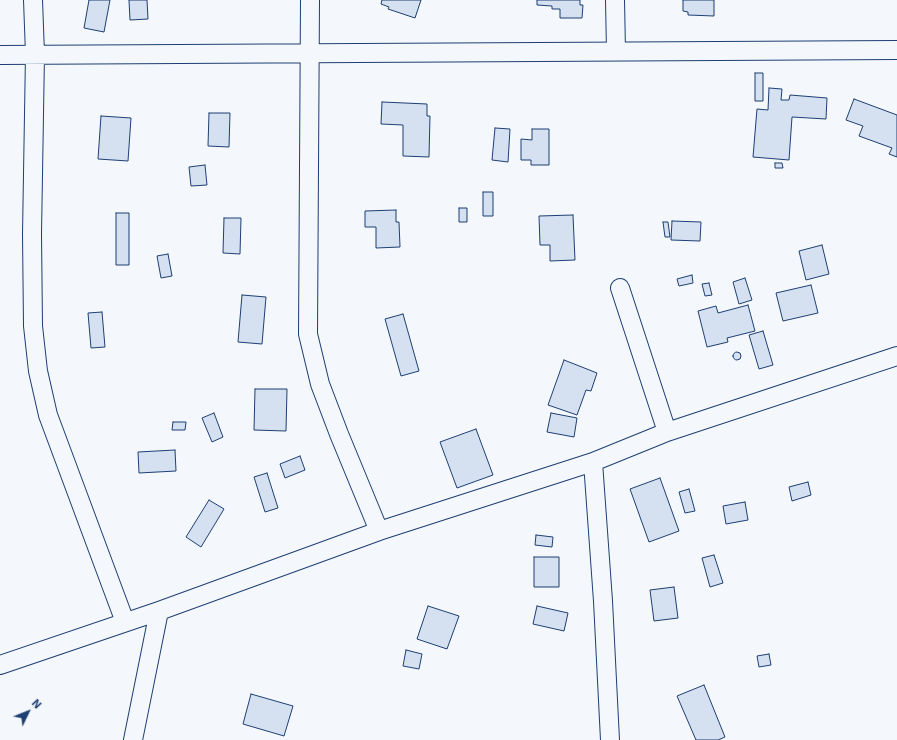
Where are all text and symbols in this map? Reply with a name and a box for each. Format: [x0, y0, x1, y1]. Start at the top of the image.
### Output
north arrow [8, 692, 48, 732]
text: N [30, 696, 45, 711]

